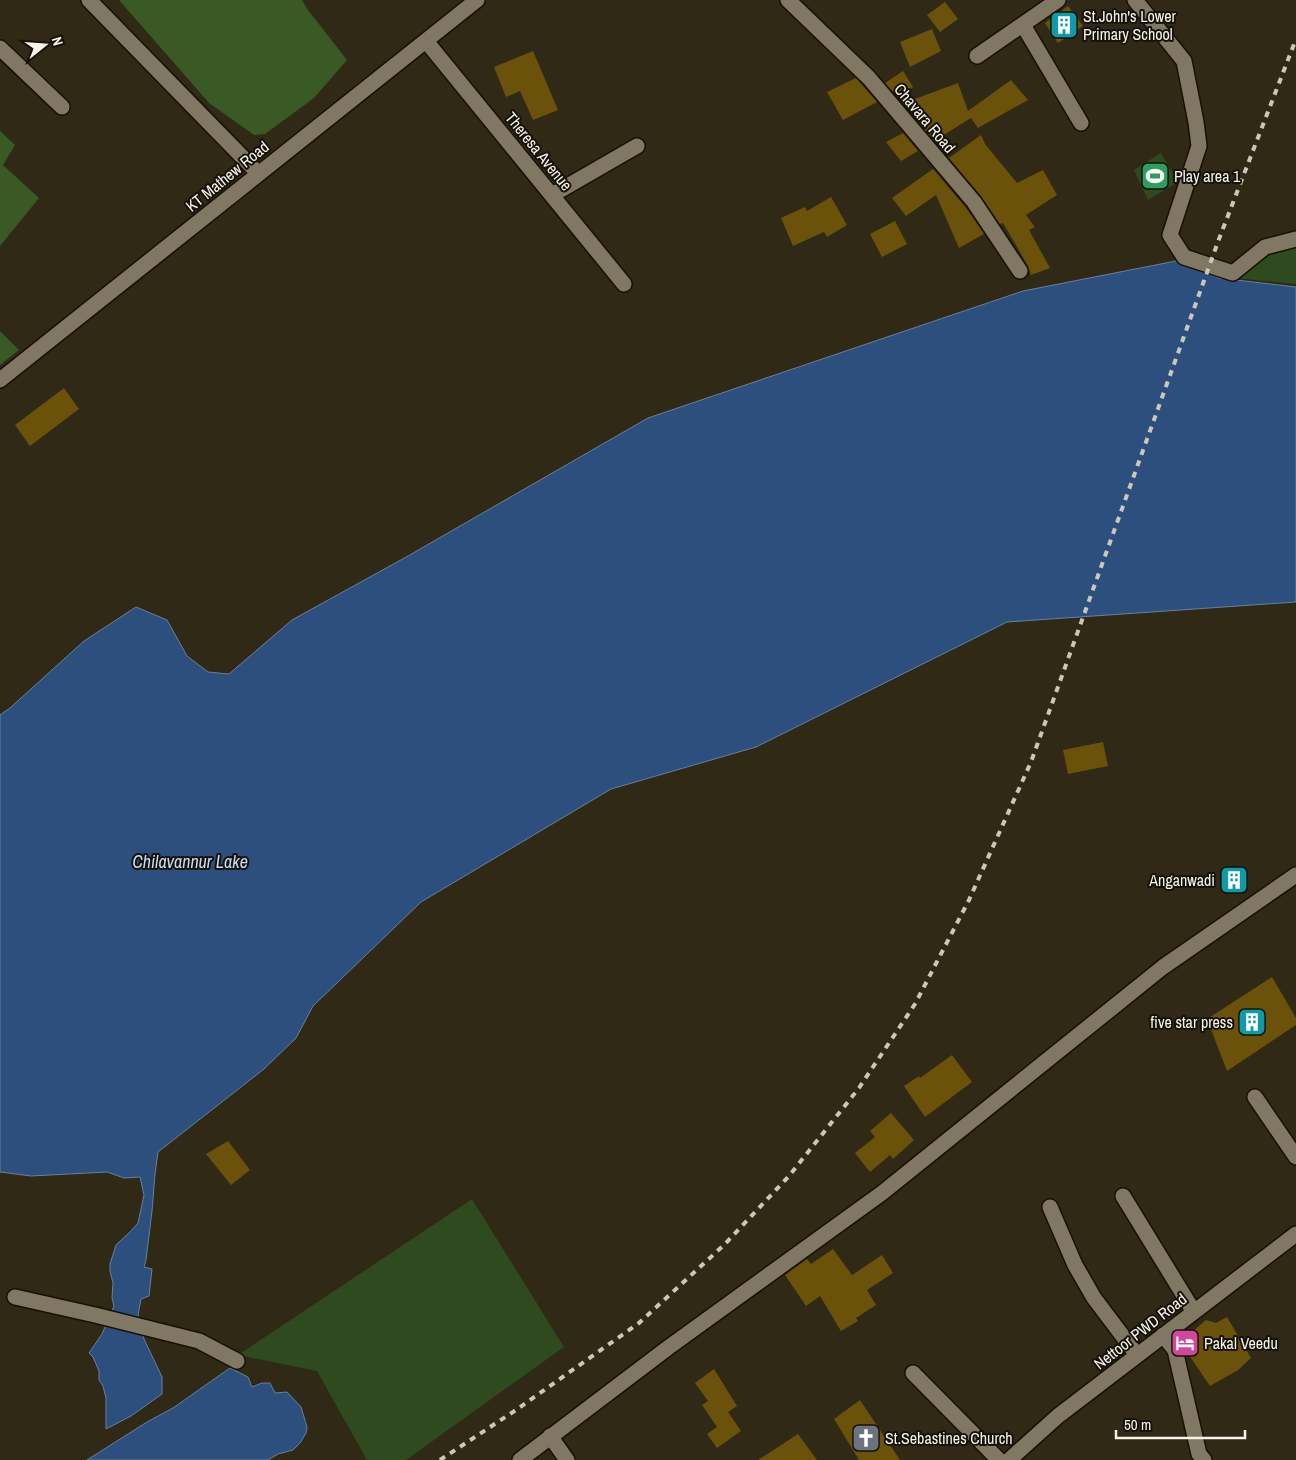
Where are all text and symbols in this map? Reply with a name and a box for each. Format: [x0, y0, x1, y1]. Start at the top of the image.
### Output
place label: St.John's Lower Primary School [1083, 5, 1177, 45]
building icon: St.John's Lower Primary School [1049, 10, 1079, 40]
north arrow [20, 20, 70, 70]
text: N [48, 35, 67, 48]
street label: Chavara Road [889, 79, 961, 157]
street label: Theresa Avenue [500, 107, 578, 195]
street label: KT Mathew Road [181, 136, 273, 216]
sports icon: Play area 1 [1140, 161, 1170, 191]
place label: Play area 1 [1174, 165, 1241, 187]
water label: Chilavannur Lake [132, 849, 248, 874]
building icon: Anganwadi [1219, 865, 1249, 895]
place label: Anganwadi [1148, 869, 1215, 891]
building icon: five star press [1237, 1007, 1267, 1037]
place label: five star press [1151, 1011, 1233, 1033]
street label: Nettoor PWD Road [1089, 1288, 1191, 1374]
hotel icon: Pakal Veedu [1170, 1328, 1200, 1358]
place label: Pakal Veedu [1204, 1332, 1278, 1354]
scale bar [1116, 1408, 1245, 1440]
text: 50 m [1124, 1414, 1151, 1435]
church icon: St.Sebastines Church [851, 1423, 881, 1453]
place label: St.Sebastines Church [885, 1427, 1013, 1449]

